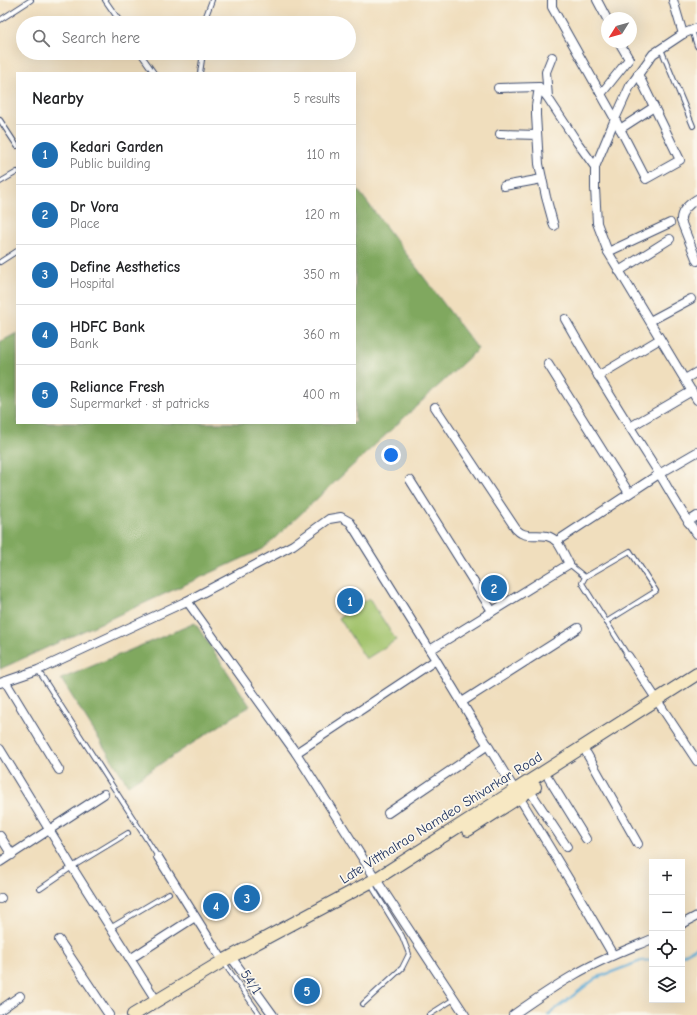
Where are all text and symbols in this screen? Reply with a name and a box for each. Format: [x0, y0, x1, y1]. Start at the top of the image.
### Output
north arrow [601, 12, 637, 48]
search box [16, 16, 356, 60]
icon: search [30, 27, 52, 49]
text: Search here [62, 29, 140, 47]
text: Nearby [32, 89, 83, 108]
text: 5 results [293, 91, 340, 106]
text: Kedari Garden [70, 138, 163, 156]
text: 1 [42, 147, 48, 162]
text: 110 m [307, 147, 340, 162]
text: Public building [70, 156, 151, 171]
text: Dr Vora [70, 198, 119, 216]
text: 2 [42, 207, 48, 222]
text: 120 m [305, 207, 340, 222]
text: Place [70, 216, 100, 231]
text: Define Aesthetics [70, 258, 180, 276]
text: 3 [42, 267, 48, 282]
text: 350 m [303, 267, 340, 282]
text: Hospital [70, 276, 114, 291]
text: HDFC Bank [70, 318, 145, 336]
text: 4 [42, 327, 48, 342]
text: 360 m [303, 327, 340, 342]
text: Bank [70, 336, 98, 351]
text: Reliance Fresh [70, 378, 165, 396]
text: 5 [42, 387, 48, 402]
text: 400 m [303, 387, 340, 402]
text: Supermarket · st patricks [70, 396, 209, 411]
your location [381, 445, 401, 465]
pin: 2 [481, 573, 507, 603]
pin: 1 [337, 586, 363, 616]
street label: Late Vitthalrao Namdeo Shivarkar Road [336, 748, 546, 888]
map controls [649, 859, 685, 1003]
button: + [649, 859, 685, 895]
pin: 3 [234, 883, 260, 913]
pin: 4 [203, 891, 229, 921]
button: − [649, 895, 685, 931]
button: locate [649, 931, 685, 967]
street label: 54/1 [237, 966, 265, 998]
button: layers [649, 967, 685, 1003]
pin: 5 [294, 976, 320, 1006]

